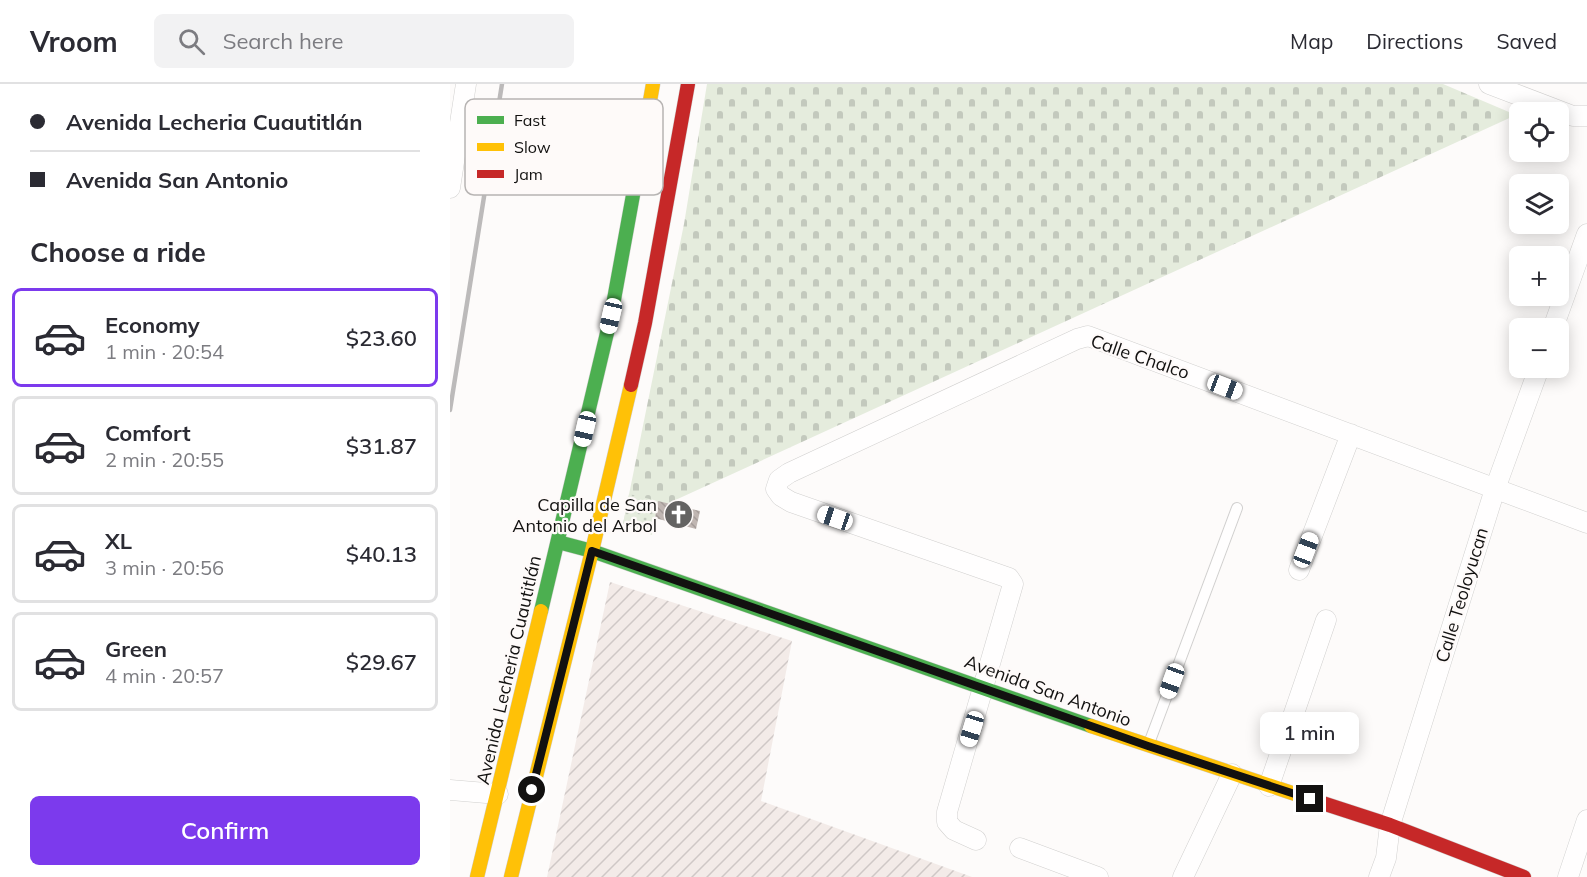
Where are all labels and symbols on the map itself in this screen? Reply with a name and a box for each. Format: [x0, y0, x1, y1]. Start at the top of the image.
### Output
legend [465, 99, 663, 195]
text: Fast [514, 110, 546, 130]
text: Slow [514, 137, 551, 157]
text: Jam [514, 164, 543, 184]
car [598, 296, 624, 336]
street label: Calle Chalco [1088, 329, 1193, 384]
car [1205, 372, 1245, 402]
car [572, 409, 598, 449]
place label: Capilla de San Antonio del Arbol [512, 493, 657, 537]
church icon: Capilla de San Antonio del Arbol [662, 499, 694, 531]
car [815, 504, 855, 532]
street label: Calle Teoloyucan [1430, 525, 1493, 665]
car [1291, 530, 1321, 570]
street label: Avenida Lecheria Cuautitlán [471, 553, 546, 787]
street label: Avenida San Antonio [962, 650, 1135, 731]
car [1157, 661, 1187, 701]
car [958, 709, 986, 749]
callout: 1 min [1260, 712, 1360, 754]
route start [518, 776, 545, 803]
route end [1296, 785, 1323, 812]

